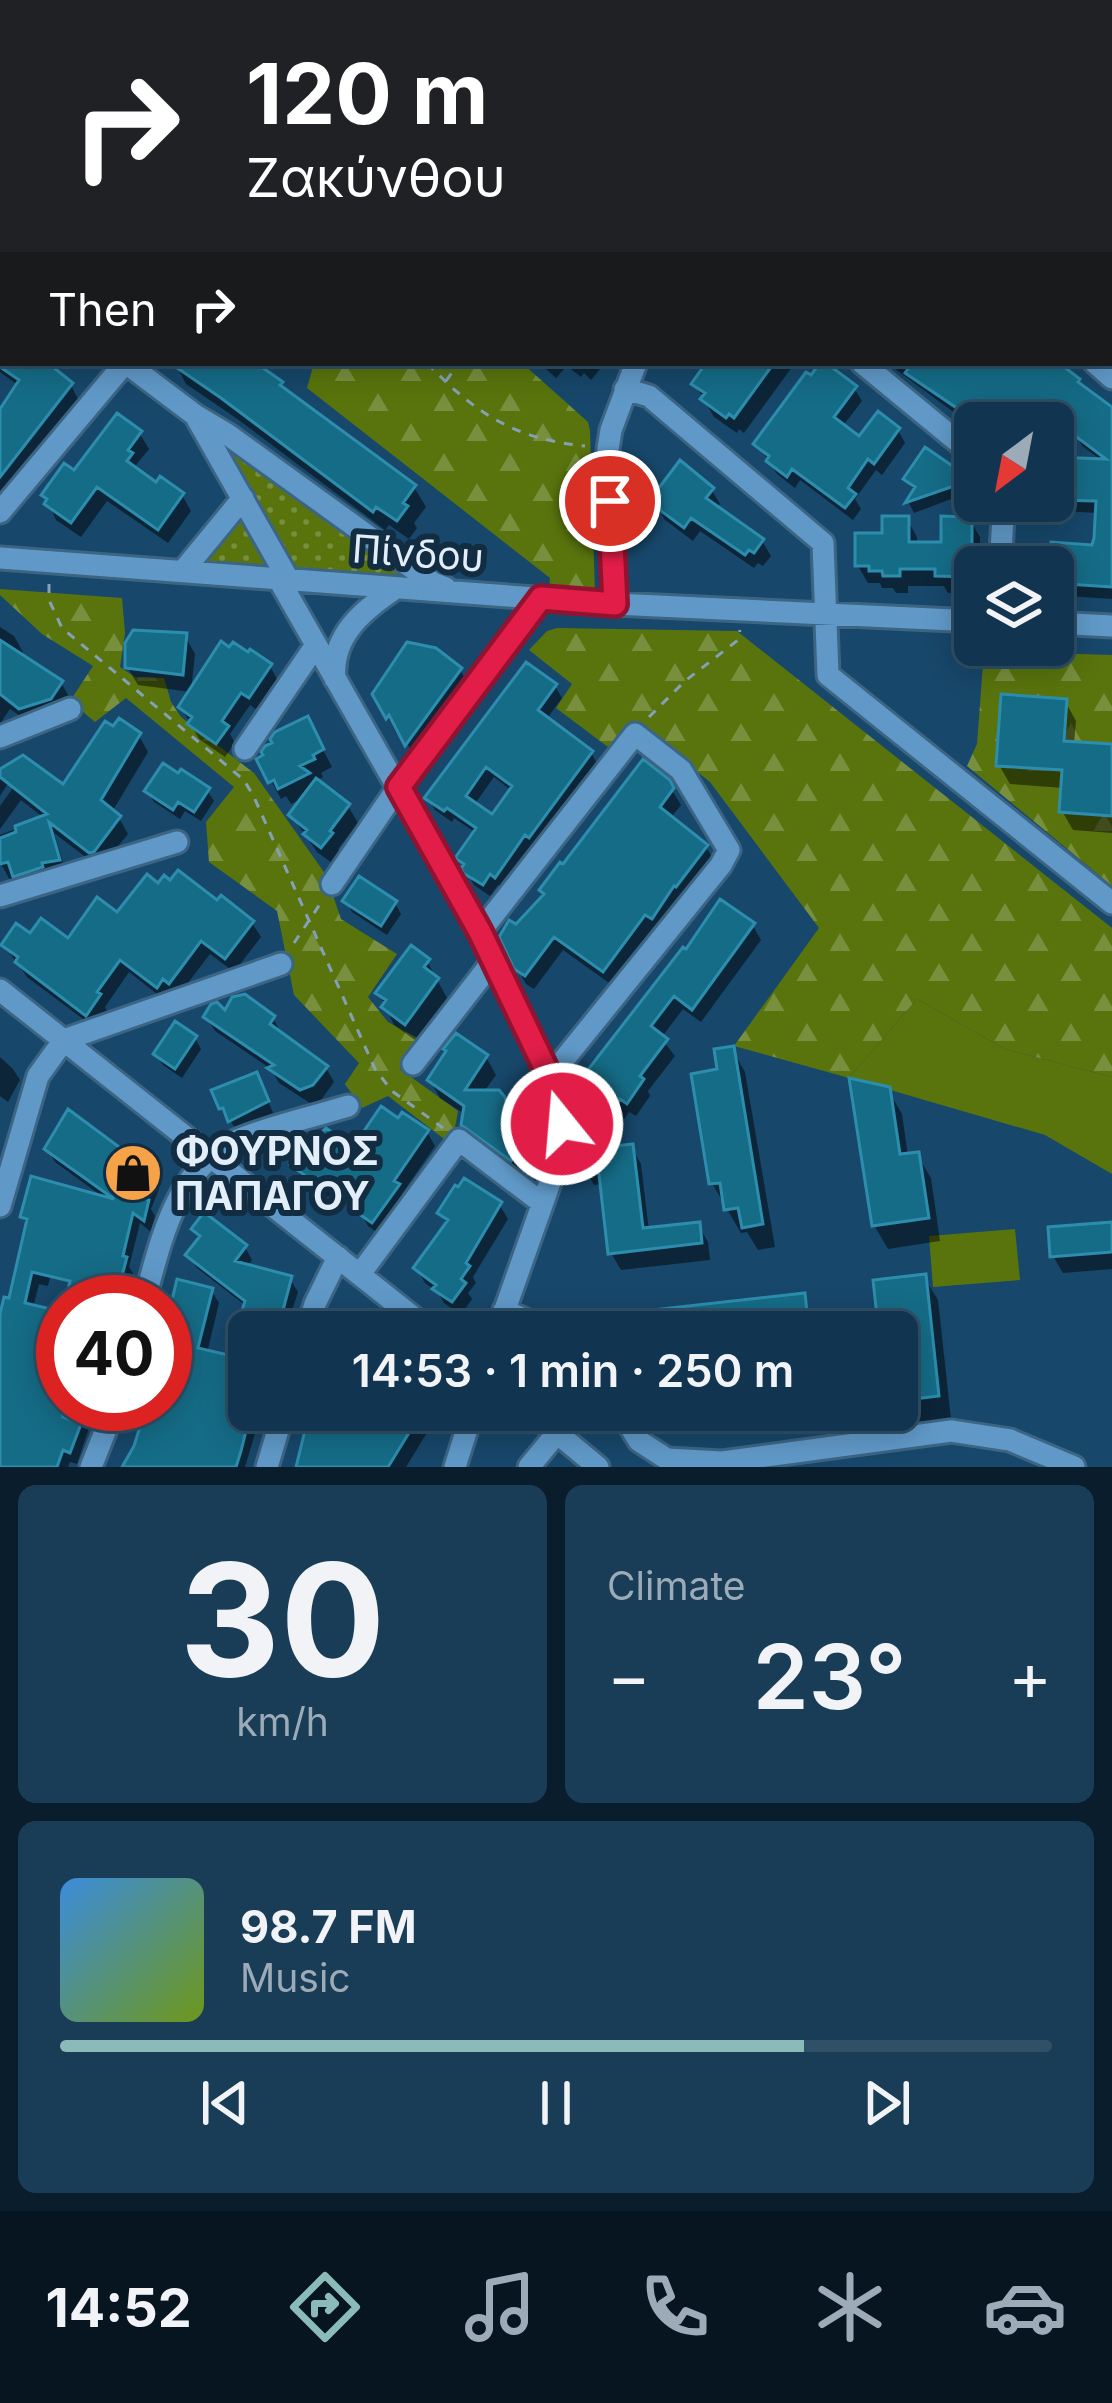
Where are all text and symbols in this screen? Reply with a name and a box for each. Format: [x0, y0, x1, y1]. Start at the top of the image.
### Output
text: 120 m [246, 43, 488, 144]
icon: right [48, 48, 204, 204]
text: Ζακύνθου [246, 145, 506, 210]
icon: right [180, 276, 246, 342]
text: Then [48, 282, 156, 337]
north arrow [954, 402, 1074, 522]
map controls [954, 402, 1074, 666]
pin [559, 450, 661, 552]
icon: arrive [577, 468, 643, 534]
street label: Πίνδου [351, 524, 485, 581]
button: layers [954, 546, 1074, 666]
position arrow [499, 1061, 625, 1187]
place label: ΦΟΥΡΝΟΣ ΠΑΠΑΓΟΥ [175, 1127, 379, 1219]
shop icon: ΦΟΥΡΝΟΣ ΠΑΠΑΓΟΥ [102, 1142, 164, 1204]
speed limit sign: 40 [36, 1275, 192, 1431]
text: 14:53 · 1 min · 250 m [352, 1343, 794, 1398]
text: 30 [180, 1525, 385, 1714]
text: Climate [607, 1562, 746, 1609]
text: 23° [753, 1622, 906, 1731]
text: − [607, 1636, 651, 1716]
text: + [1008, 1636, 1052, 1716]
text: km/h [236, 1698, 329, 1745]
text: 98.7 FM [240, 1899, 417, 1954]
text: Music [240, 1954, 351, 2001]
icon: previous [192, 2070, 258, 2136]
icon: pause [523, 2070, 589, 2136]
icon: next [854, 2070, 920, 2136]
icon: directions [283, 2265, 367, 2349]
icon: music [458, 2265, 542, 2349]
icon: phone [633, 2265, 717, 2349]
icon: climate [808, 2265, 892, 2349]
icon: car [983, 2265, 1067, 2349]
text: 14:52 [45, 2275, 192, 2340]

